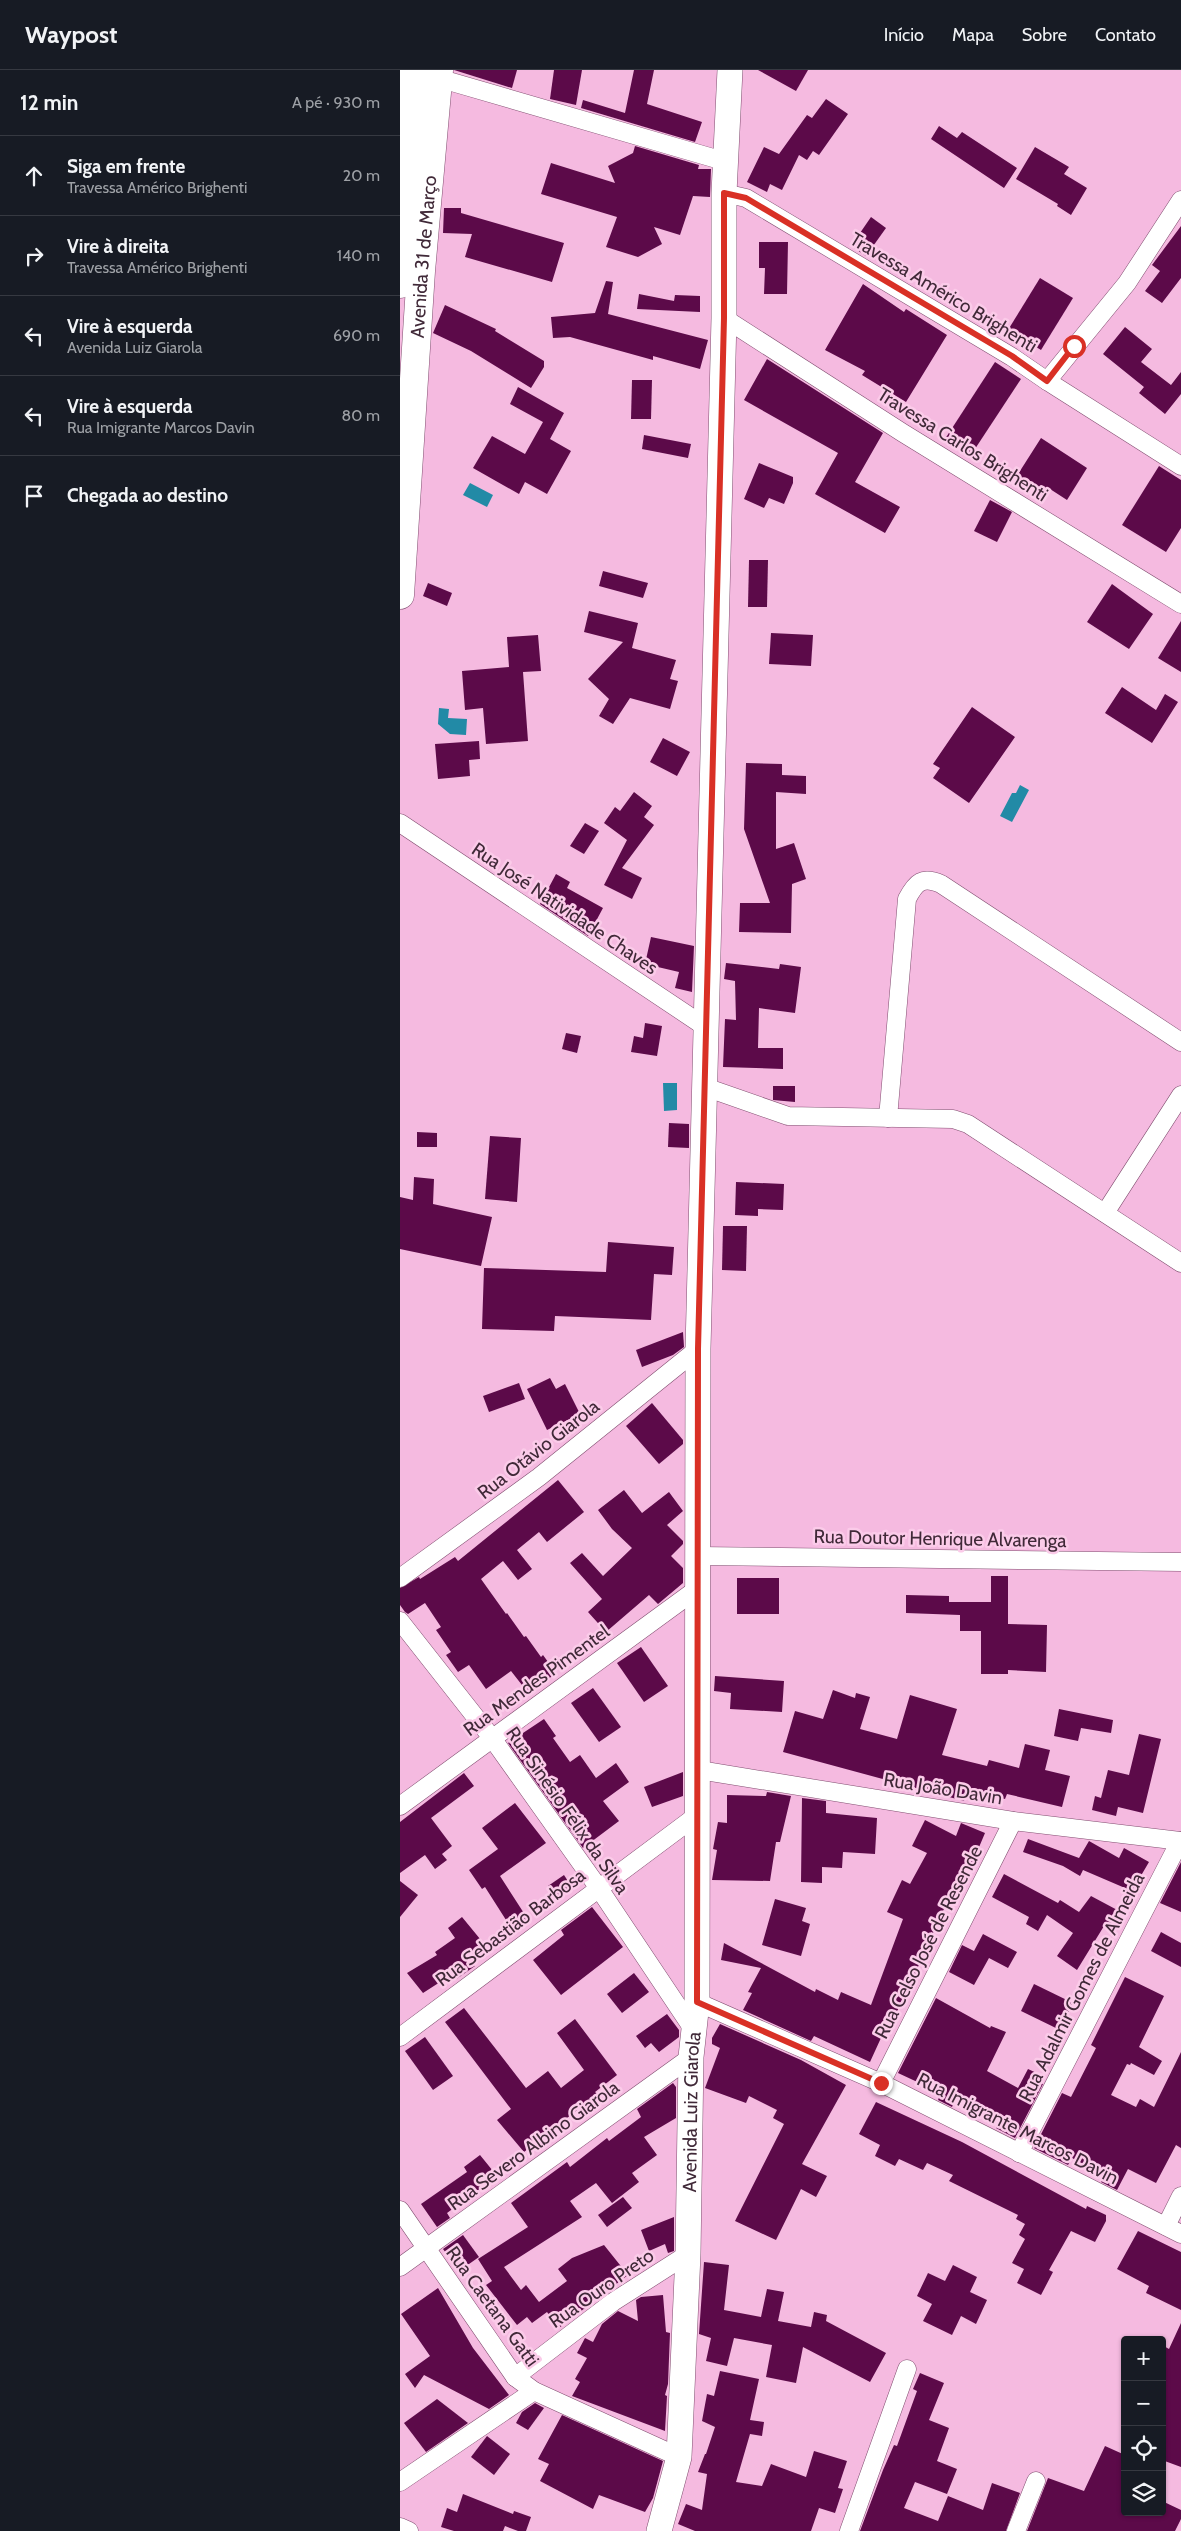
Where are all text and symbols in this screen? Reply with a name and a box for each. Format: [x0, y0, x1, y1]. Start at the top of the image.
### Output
text: Waypost [25, 20, 117, 49]
text: Início [884, 24, 924, 46]
text: Mapa [952, 24, 994, 46]
text: Sobre [1022, 24, 1067, 46]
text: Contato [1095, 24, 1156, 46]
text: 12 min [20, 90, 78, 115]
text: A pé · 930 m [292, 93, 380, 112]
text: Siga em frente [67, 155, 185, 178]
icon: ahead [20, 162, 48, 190]
text: 20 m [343, 166, 380, 185]
street label: Avenida 31 de Março [406, 175, 442, 339]
text: Travessa Américo Brighenti [67, 178, 247, 197]
street label: Travessa Américo Brighenti [846, 227, 1041, 357]
text: Vire à direita [67, 235, 169, 258]
icon: right [20, 242, 48, 270]
text: 140 m [337, 246, 380, 265]
text: Travessa Américo Brighenti [67, 258, 247, 277]
text: Vire à esquerda [67, 315, 193, 338]
icon: left [20, 322, 48, 350]
text: 690 m [333, 326, 380, 345]
route start [1063, 335, 1086, 358]
text: Avenida Luiz Giarola [67, 338, 202, 357]
street label: Travessa Carlos Brighenti [873, 383, 1052, 506]
text: Vire à esquerda [67, 395, 193, 418]
icon: left [20, 402, 48, 430]
text: 80 m [342, 406, 380, 425]
text: Rua Imigrante Marcos Davin [67, 418, 255, 437]
icon: arrive [20, 482, 48, 510]
text: Chegada ao destino [67, 484, 228, 507]
street label: Rua José Natividade Chaves [467, 838, 662, 979]
street label: Rua Otávio Giarola [473, 1395, 604, 1504]
street label: Rua Doutor Henrique Alvarenga [813, 1525, 1067, 1552]
street label: Rua Mendes Pimentel [459, 1619, 614, 1741]
street label: Rua Sinésio Félix da Silva [501, 1722, 634, 1898]
street label: Rua João Davin [882, 1768, 1004, 1809]
street label: Rua Celso José de Resende [870, 1842, 987, 2043]
street label: Rua Sebastião Barbosa [431, 1864, 590, 1991]
street label: Rua Adalmir Gomes de Almeida [1014, 1869, 1149, 2105]
street label: Avenida Luiz Giarola [678, 2030, 706, 2192]
street label: Rua Imigrante Marcos Davin [913, 2068, 1122, 2189]
route end [870, 2072, 893, 2095]
street label: Rua Severo Albino Giarola [443, 2075, 624, 2215]
street label: Rua Caetana Gatti [441, 2242, 544, 2371]
street label: Rua Ouro Preto [544, 2244, 658, 2333]
map controls [1121, 2336, 1166, 2516]
button: + [1121, 2336, 1166, 2381]
button: − [1121, 2381, 1166, 2426]
button: locate [1121, 2426, 1166, 2471]
button: layers [1121, 2471, 1166, 2516]

